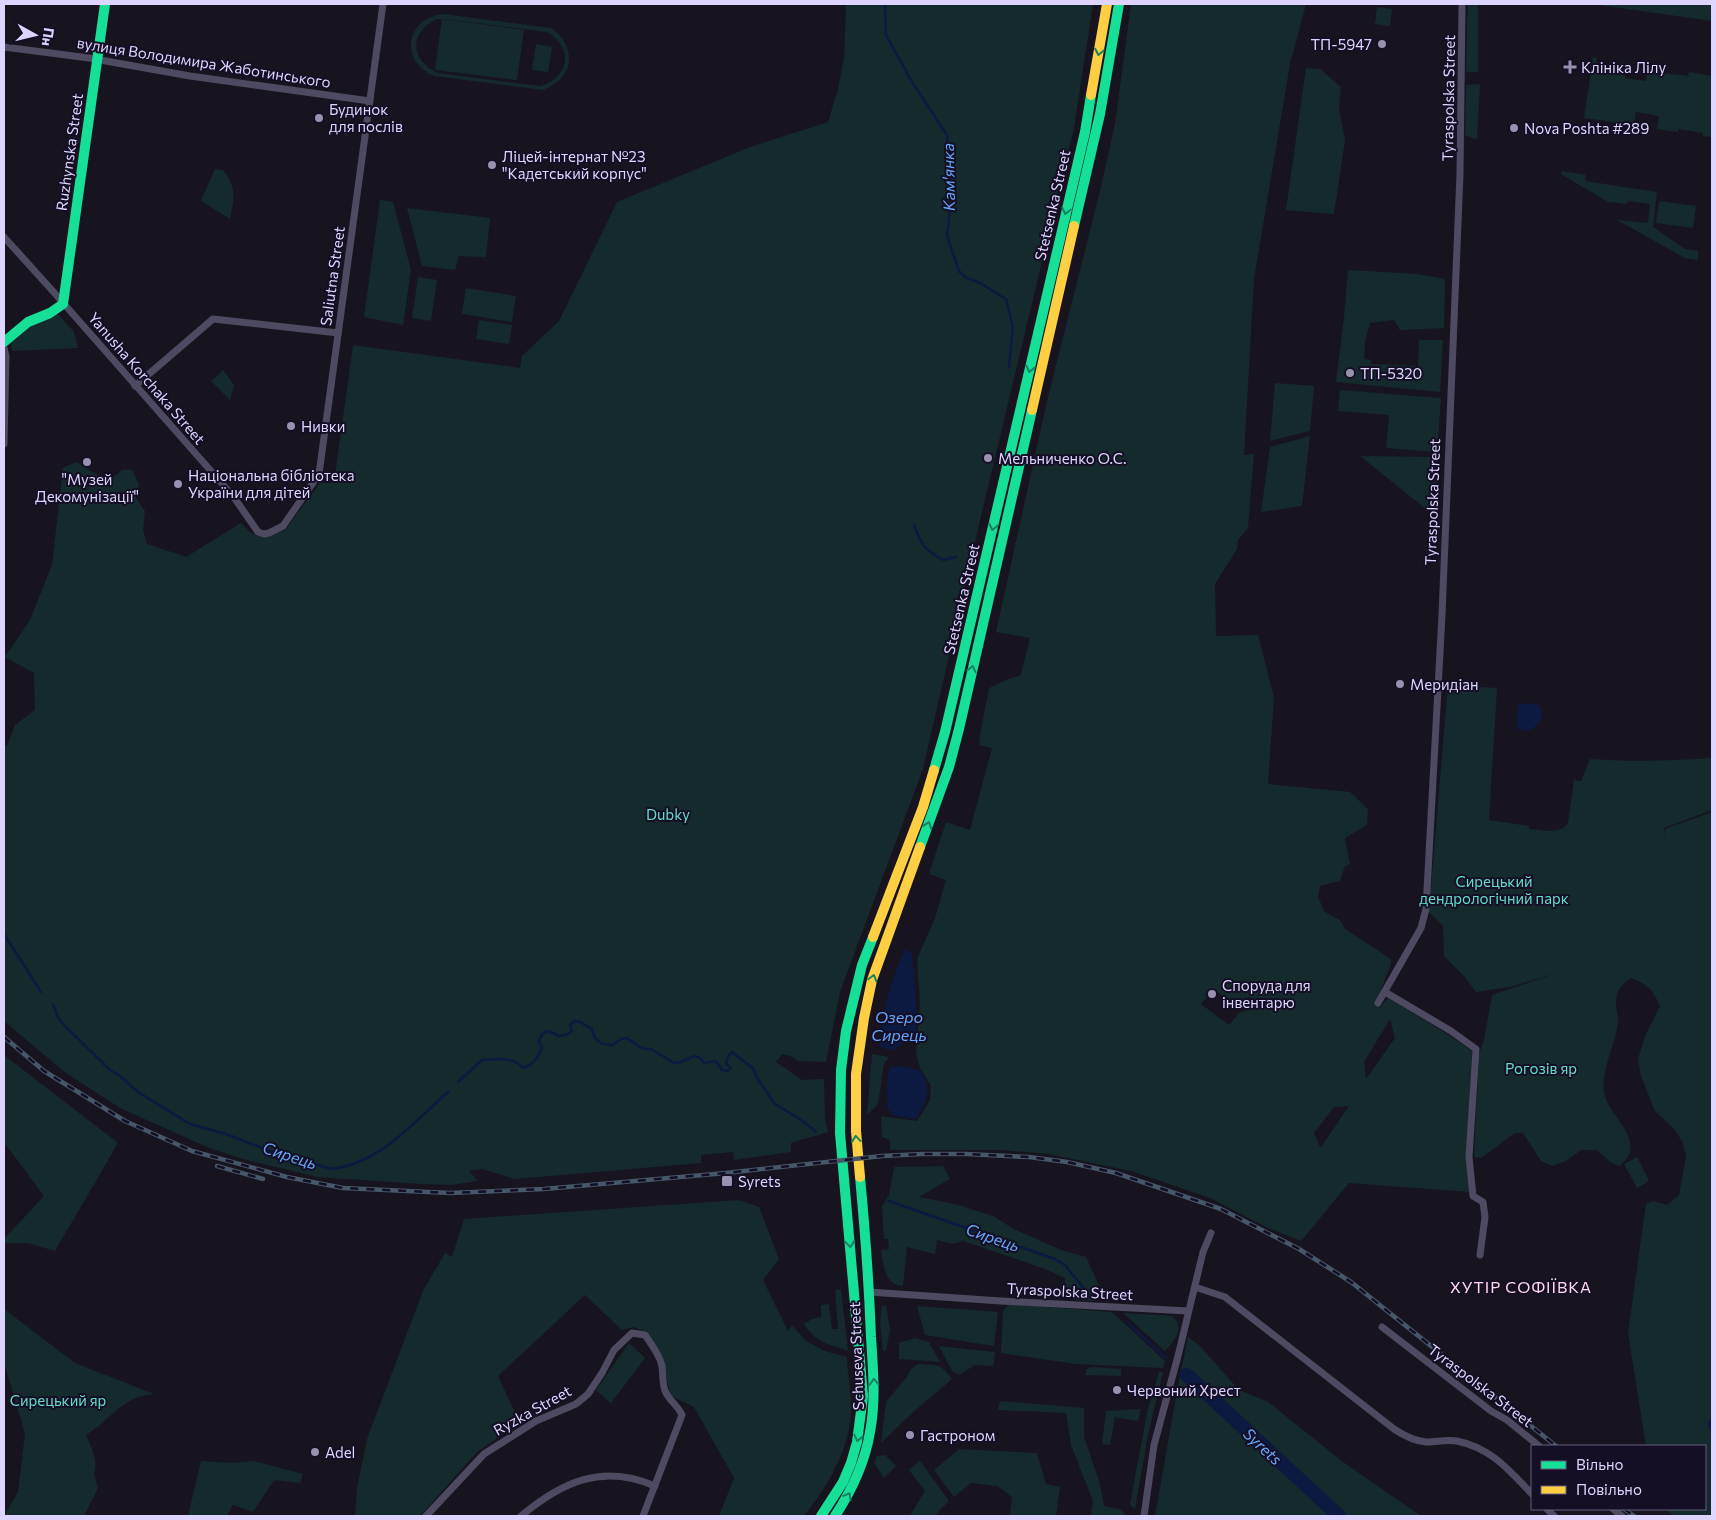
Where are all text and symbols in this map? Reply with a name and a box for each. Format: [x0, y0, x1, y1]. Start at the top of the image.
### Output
north arrow [10, 10, 60, 60]
text: Пн [39, 27, 58, 47]
street label: вулиця Володимира Жаботинського [76, 33, 332, 91]
place label: ТП-5947 [1311, 35, 1372, 53]
street label: Tyraspolska Street [1438, 35, 1458, 161]
marker: ТП-5947 [1376, 38, 1388, 50]
one-way arrow [1095, 47, 1105, 56]
place label: Клініка Лілу [1581, 58, 1666, 76]
marker: Клініка Лілу [1563, 60, 1577, 74]
street label: Ruzhynska Street [52, 92, 86, 212]
place label: Будинок для послів [329, 100, 403, 135]
marker: Будинок для послів [313, 112, 325, 124]
place label: Nova Poshta #289 [1524, 119, 1649, 137]
marker: Nova Poshta #289 [1508, 122, 1520, 134]
water label: Кам'янка [938, 143, 958, 211]
place label: Ліцей-інтернат №23 "Кадетський корпус" [502, 147, 647, 182]
street label: Stetsenka Street [1030, 148, 1074, 262]
marker: Ліцей-інтернат №23 "Кадетський корпус" [486, 159, 498, 171]
one-way arrow [1061, 206, 1072, 215]
street label: Saliutna Street [316, 225, 348, 327]
street label: Yanusha Korchaka Street [85, 308, 209, 448]
place label: ТП-5320 [1360, 364, 1422, 382]
one-way arrow [1025, 365, 1036, 374]
marker: ТП-5320 [1344, 367, 1356, 379]
place label: Нивки [301, 417, 345, 435]
marker: Нивки [285, 420, 297, 432]
street label: Tyraspolska Street [1421, 438, 1443, 566]
place label: Мельниченко О.С. [998, 449, 1126, 467]
marker: Мельниченко О.С. [982, 452, 994, 464]
marker: "Музей Декомунізації" [81, 456, 93, 468]
place label: Національна бібліотека України для дітей [188, 466, 354, 501]
place label: "Музей Декомунізації" [35, 470, 139, 505]
marker: Національна бібліотека України для дітей [172, 478, 184, 490]
one-way arrow [988, 523, 999, 532]
street label: Stetsenka Street [939, 542, 983, 656]
one-way arrow [966, 664, 977, 673]
place label: Меридіан [1410, 675, 1479, 693]
marker: Меридіан [1394, 678, 1406, 690]
park label: Dubky [646, 805, 690, 823]
one-way arrow [922, 821, 932, 830]
park label: Сирецький дендрологічний парк [1419, 872, 1569, 907]
one-way arrow [867, 973, 878, 982]
place label: Споруда для інвентарю [1222, 976, 1311, 1011]
marker: Споруда для інвентарю [1206, 988, 1218, 1000]
water label: Озеро Сирець [871, 1007, 927, 1044]
park label: Рогозів яр [1505, 1059, 1577, 1077]
one-way arrow [851, 1134, 862, 1142]
water label: Сирець [261, 1137, 319, 1173]
place label: Syrets [738, 1172, 781, 1190]
marker: Syrets [720, 1174, 734, 1188]
water label: Сирець [964, 1219, 1022, 1255]
one-way arrow [845, 1240, 856, 1248]
district label: ХУТІР СОФІЇВКА [1450, 1277, 1592, 1296]
street label: Tyraspolska Street [1006, 1279, 1134, 1303]
street label: Schuseva Street [845, 1302, 867, 1410]
street label: Tyraspolska Street [1425, 1340, 1537, 1430]
one-way arrow [868, 1378, 879, 1386]
street label: Ryzka Street [490, 1381, 574, 1439]
place label: Червоний Хрест [1127, 1381, 1241, 1399]
marker: Червоний Хрест [1111, 1384, 1123, 1396]
park label: Сирецький яр [10, 1391, 106, 1409]
water label: Syrets [1240, 1424, 1286, 1468]
place label: Гастроном [920, 1426, 995, 1444]
marker: Гастроном [904, 1429, 916, 1441]
one-way arrow [853, 1433, 863, 1442]
place label: Adel [325, 1443, 355, 1461]
legend [1531, 1445, 1706, 1510]
marker: Adel [309, 1446, 321, 1458]
text: Вільно [1576, 1455, 1623, 1473]
text: Повільно [1576, 1480, 1642, 1498]
one-way arrow [841, 1492, 851, 1501]

